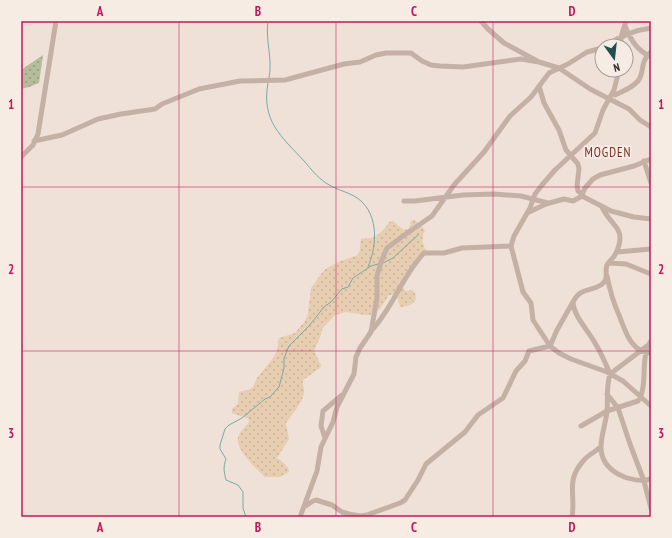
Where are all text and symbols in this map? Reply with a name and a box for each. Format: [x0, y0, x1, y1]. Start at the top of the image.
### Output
text: A [96, 3, 104, 20]
text: B [255, 3, 261, 20]
text: C [411, 3, 417, 20]
text: D [569, 3, 576, 20]
north arrow [594, 38, 634, 78]
text: N [612, 60, 621, 75]
text: 1 [8, 96, 14, 113]
text: 1 [658, 96, 664, 113]
district label: MOGDEN [584, 144, 632, 161]
text: 2 [8, 261, 14, 278]
text: 2 [658, 261, 664, 278]
text: 3 [8, 425, 14, 442]
text: 3 [658, 425, 664, 442]
text: A [96, 519, 104, 536]
text: B [255, 519, 261, 536]
text: C [411, 519, 417, 536]
text: D [569, 519, 576, 536]

